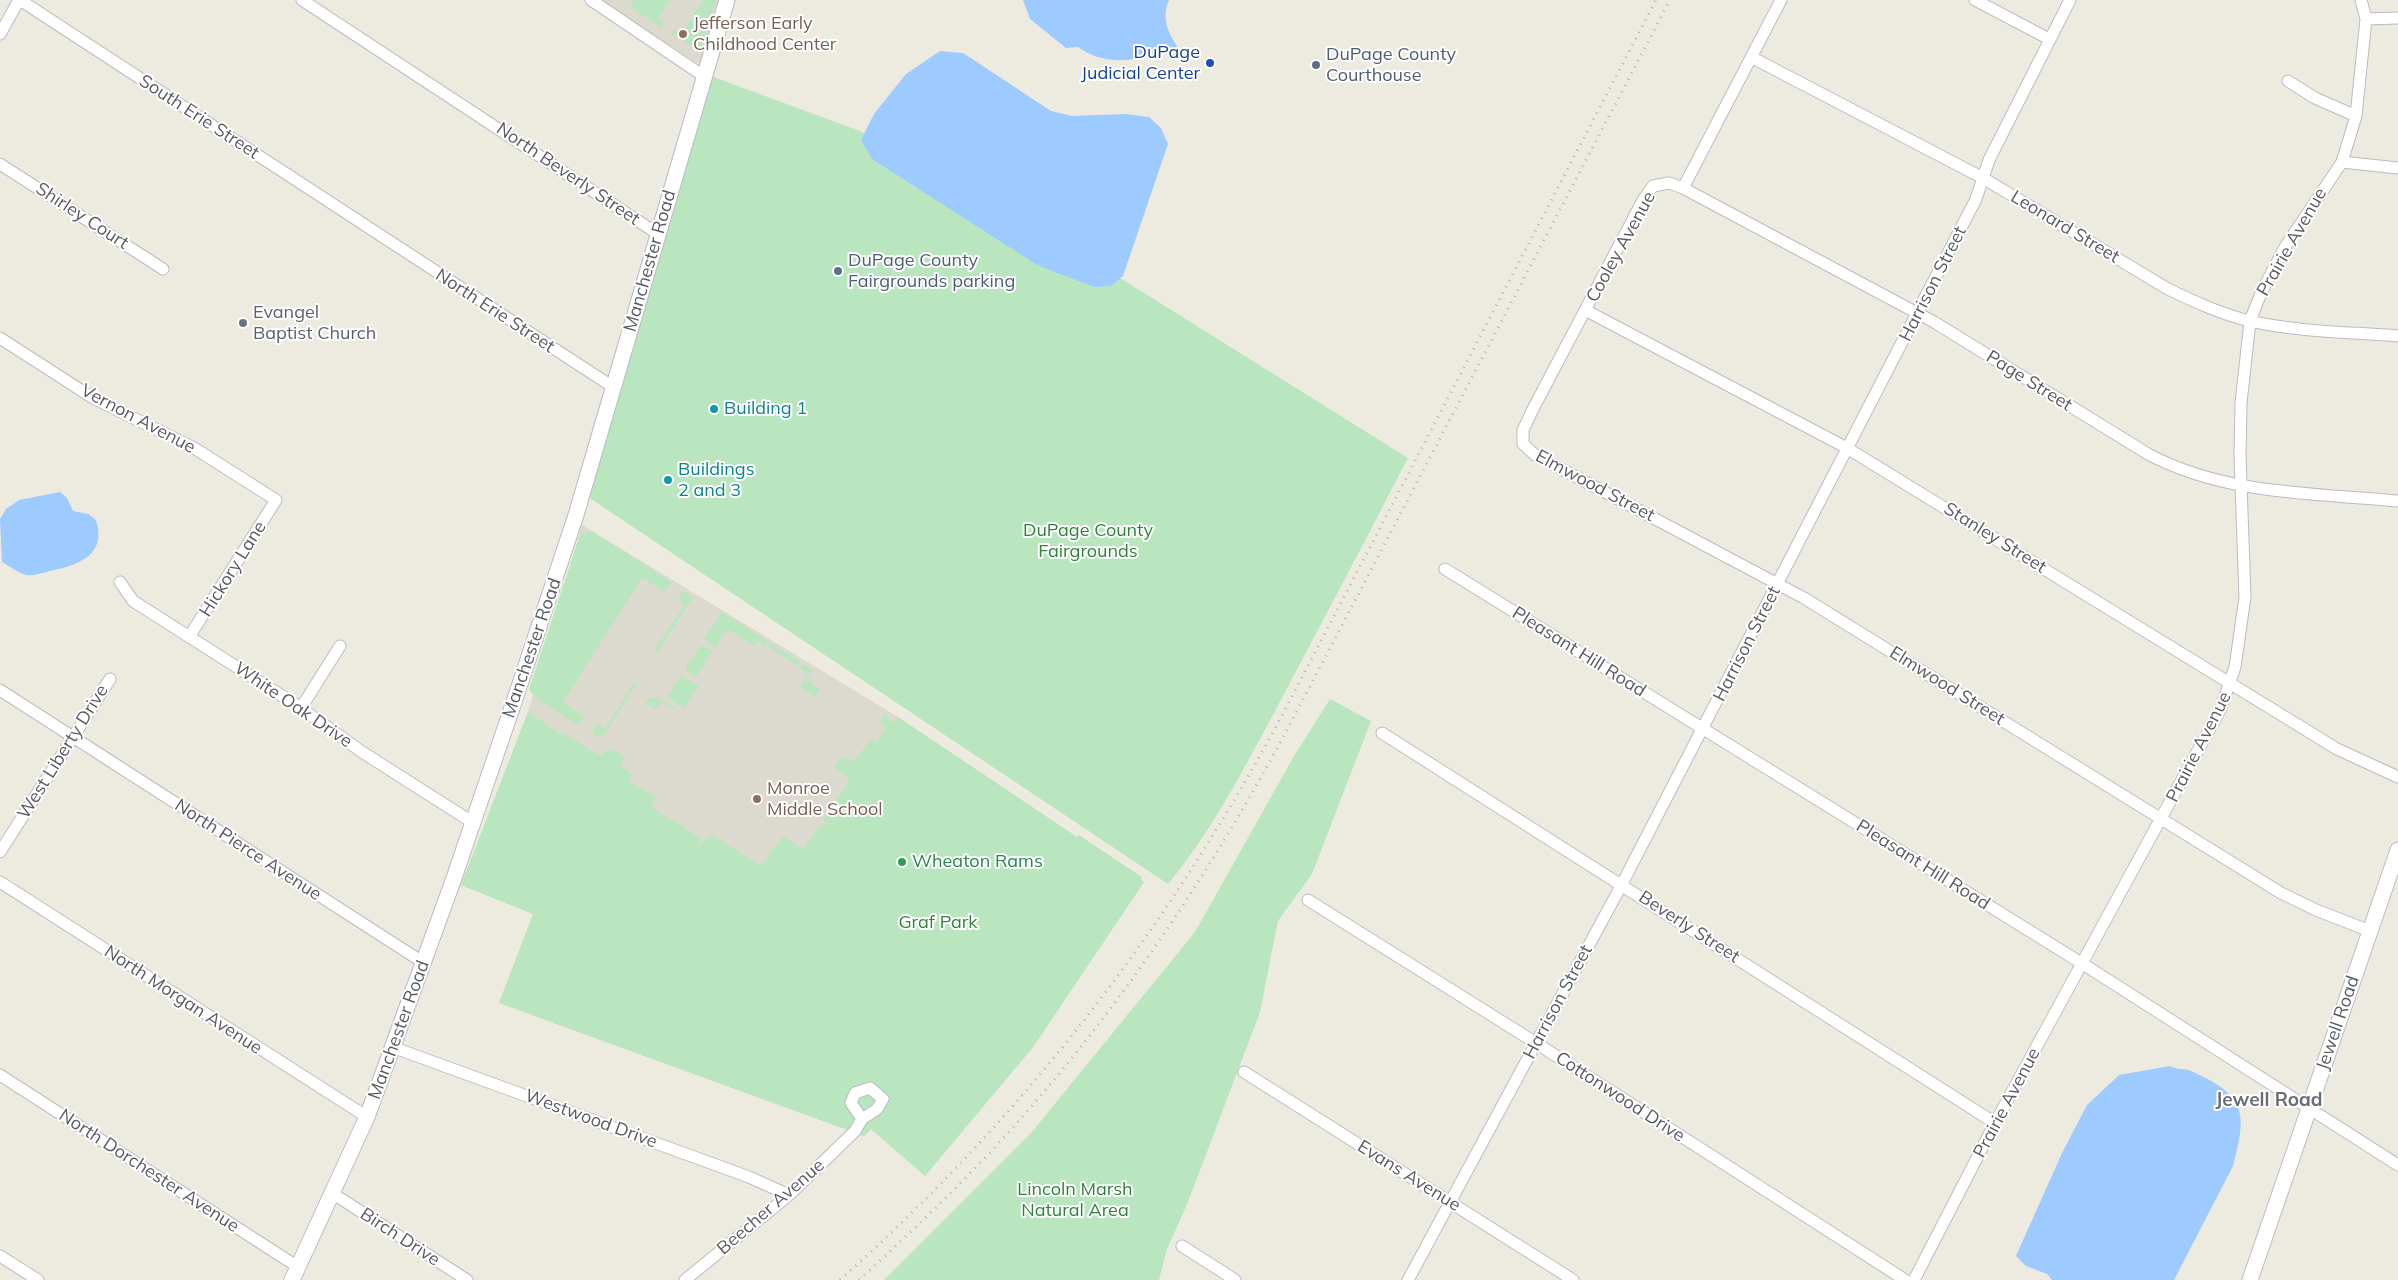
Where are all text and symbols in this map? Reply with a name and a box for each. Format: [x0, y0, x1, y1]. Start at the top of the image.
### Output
place label: Jefferson Early Childhood Center [693, 13, 836, 56]
marker: Jefferson Early Childhood Center [677, 28, 689, 40]
place label: DuPage Judicial Center [1081, 42, 1200, 84]
place label: DuPage County Courthouse [1326, 44, 1456, 86]
marker: DuPage Judicial Center [1204, 57, 1216, 69]
marker: DuPage County Courthouse [1310, 59, 1322, 71]
street label: South Erie Street [135, 70, 263, 164]
street label: North Beverly Street [492, 118, 644, 230]
street label: Shirley Court [31, 178, 133, 254]
street label: Prairie Avenue [2252, 184, 2332, 300]
street label: Leonard Street [2007, 186, 2123, 268]
street label: Manchester Road [619, 188, 681, 334]
street label: Cooley Avenue [1582, 188, 1660, 306]
street label: Harrison Street [1895, 223, 1971, 345]
place label: DuPage County Fairgrounds parking [848, 250, 1015, 292]
street label: North Erie Street [431, 264, 559, 358]
marker: DuPage County Fairgrounds parking [832, 265, 844, 277]
place label: Evangel Baptist Church [253, 302, 376, 344]
marker: Evangel Baptist Church [237, 317, 249, 329]
street label: Page Street [1982, 346, 2076, 416]
street label: Vernon Avenue [77, 380, 199, 458]
place label: Building 1 [724, 398, 807, 420]
marker: Building 1 [708, 403, 720, 415]
street label: Elmwood Street [1532, 445, 1658, 527]
place label: Buildings 2 and 3 [678, 459, 755, 502]
marker: Buildings 2 and 3 [662, 474, 674, 486]
street label: Stanley Street [1940, 498, 2050, 578]
street label: Hickory Lane [195, 517, 271, 621]
park label: DuPage County Fairgrounds [1023, 520, 1153, 562]
street label: Manchester Road [498, 575, 566, 721]
street label: Harrison Street [1709, 583, 1785, 705]
street label: Pleasant Hill Road [1508, 602, 1650, 702]
street label: Elmwood Street [1885, 642, 2009, 730]
street label: White Oak Drive [230, 658, 356, 752]
street label: West Liberty Drive [13, 681, 113, 823]
street label: Prairie Avenue [2162, 688, 2236, 806]
place label: Monroe Middle School [767, 778, 883, 821]
marker: Monroe Middle School [751, 793, 763, 805]
street label: North Pierce Avenue [171, 795, 325, 905]
street label: Pleasant Hill Road [1852, 815, 1994, 915]
place label: Wheaton Rams [912, 851, 1043, 873]
marker: Wheaton Rams [896, 856, 908, 868]
street label: Beverly Street [1634, 886, 1744, 968]
park label: Graf Park [898, 912, 978, 934]
street label: North Morgan Avenue [100, 941, 266, 1059]
street label: Harrison Street [1519, 941, 1597, 1063]
street label: Manchester Road [364, 958, 434, 1102]
street label: Jewell Road [2312, 973, 2364, 1073]
street label: Prairie Avenue [1969, 1044, 2045, 1162]
street label: Cottonwood Drive [1551, 1047, 1689, 1147]
street label: Westwood Drive [522, 1085, 660, 1153]
district label: Jewell Road [2215, 1089, 2323, 1111]
street label: North Dorchester Avenue [55, 1105, 243, 1237]
street label: Evans Avenue [1353, 1136, 1465, 1216]
street label: Beecher Avenue [713, 1155, 829, 1259]
park label: Lincoln Marsh Natural Area [1017, 1179, 1133, 1222]
street label: Birch Drive [356, 1203, 444, 1271]

